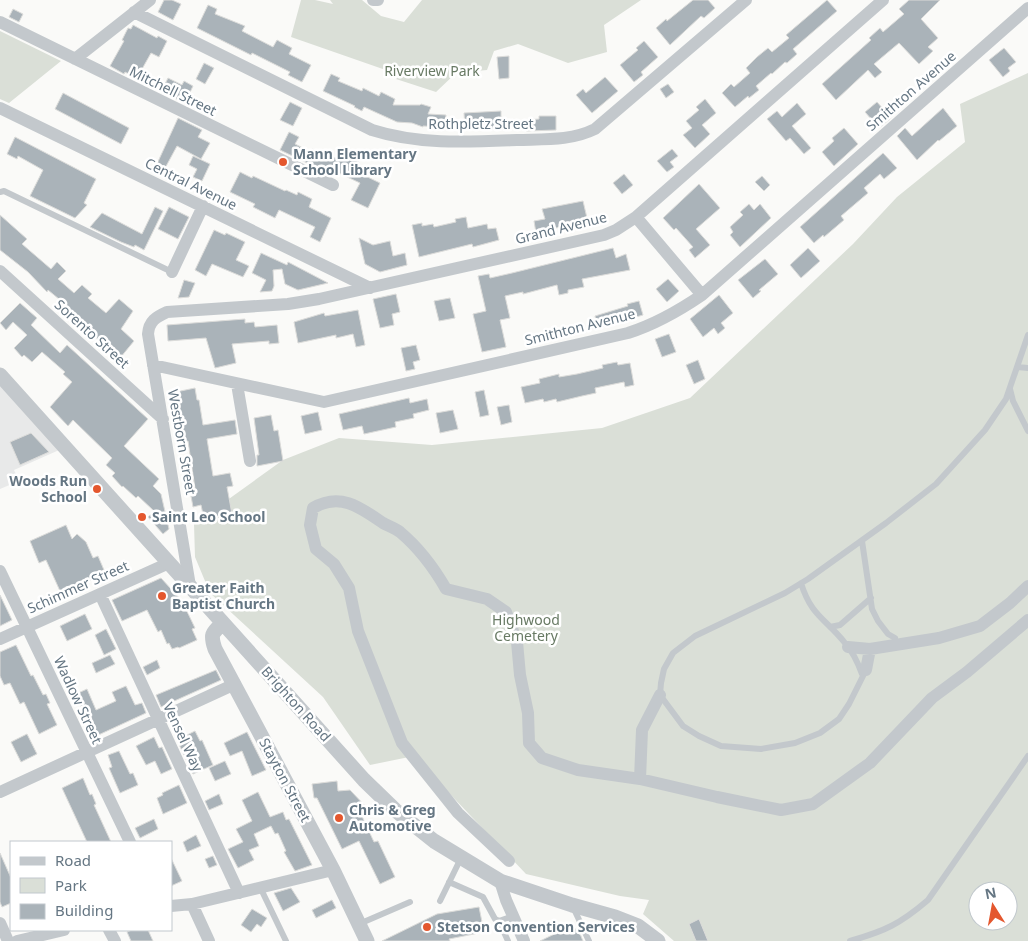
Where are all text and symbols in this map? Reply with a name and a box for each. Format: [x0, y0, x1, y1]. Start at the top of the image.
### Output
street label: Smithton Avenue [862, 46, 960, 135]
street label: Mitchell Street [127, 61, 220, 120]
park label: Riverview Park [384, 61, 480, 80]
street label: Rothpletz Street [428, 114, 534, 133]
place label: Mann Elementary School Library [293, 144, 417, 179]
street label: Central Avenue [142, 153, 241, 214]
marker: Mann Elementary School Library [277, 156, 289, 168]
street label: Grand Avenue [513, 207, 609, 248]
street label: Sorento Street [51, 295, 134, 372]
street label: Smithton Avenue [523, 304, 637, 349]
street label: Westborn Street [164, 388, 201, 496]
place label: Woods Run School [9, 471, 87, 506]
marker: Woods Run School [91, 483, 103, 495]
place label: Saint Leo School [152, 507, 265, 526]
marker: Saint Leo School [136, 511, 148, 523]
street label: Schimmer Street [24, 556, 132, 617]
place label: Greater Faith Baptist Church [172, 578, 275, 613]
marker: Greater Faith Baptist Church [156, 590, 168, 602]
park label: Highwood Cemetery [492, 610, 560, 645]
street label: Wadlow Street [50, 653, 107, 747]
street label: Brighton Road [257, 662, 335, 745]
street label: Vensel Way [159, 699, 208, 775]
street label: Stayton Street [255, 734, 316, 825]
place label: Chris & Greg Automotive [349, 800, 436, 835]
marker: Chris & Greg Automotive [333, 812, 345, 824]
legend [10, 841, 172, 931]
text: Road [55, 850, 91, 870]
text: Park [55, 875, 87, 895]
north arrow [968, 881, 1018, 931]
text: N [983, 882, 998, 903]
text: Building [55, 900, 113, 920]
place label: Stetson Convention Services [437, 917, 635, 936]
marker: Stetson Convention Services [421, 921, 433, 933]

